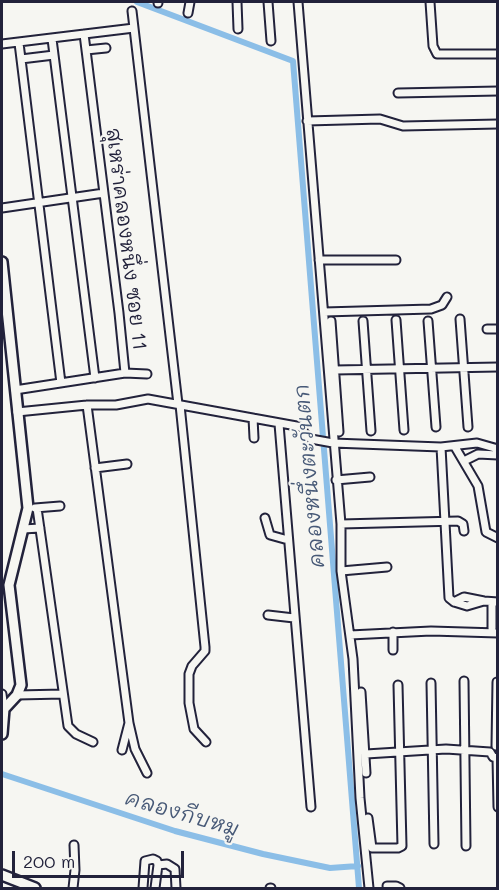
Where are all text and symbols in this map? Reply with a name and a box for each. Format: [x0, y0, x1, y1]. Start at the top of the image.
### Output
street label: สุเหร่าคลองหนึ่ง ซอย 11 [100, 126, 152, 352]
water label: คลองหนึ่งตะวันตก [289, 383, 331, 569]
water label: คลองกีบหมู [122, 786, 242, 842]
scale bar [15, 839, 188, 877]
text: 200 m [23, 849, 75, 873]

